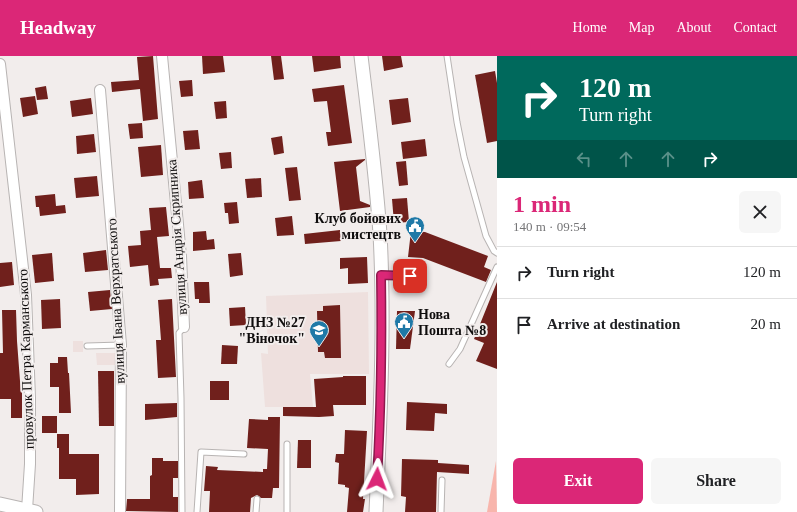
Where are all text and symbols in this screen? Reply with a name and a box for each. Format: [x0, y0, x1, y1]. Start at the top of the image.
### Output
text: Headway [20, 17, 96, 38]
text: Home [573, 20, 607, 35]
text: Map [629, 20, 654, 35]
text: About [676, 20, 711, 35]
text: Contact [733, 20, 777, 35]
icon: right [513, 72, 565, 124]
text: 120 m [579, 72, 651, 103]
text: Turn right [579, 105, 652, 125]
icon: left [573, 148, 595, 170]
icon: ahead [615, 148, 637, 170]
icon: ahead [657, 148, 679, 170]
icon: right [699, 148, 721, 170]
street label: вулиця Андрія Скрипника [164, 158, 190, 315]
text: 1 min [513, 191, 571, 217]
button: close [739, 191, 781, 233]
place label: Клуб бойових мистецтв [315, 211, 401, 242]
public building icon: Клуб бойових мистецтв [404, 215, 426, 243]
street label: вулиця Івана Верхратського [104, 218, 128, 384]
text: 140 m · 09:54 [513, 219, 586, 234]
pin [393, 259, 427, 293]
icon: right [513, 262, 535, 284]
text: Turn right [547, 264, 614, 280]
text: 120 m [743, 264, 781, 280]
icon: arrive [399, 265, 421, 287]
street label: провулок Петра Карманського [15, 269, 37, 449]
place label: Нова Пошта №8 [418, 307, 486, 338]
public building icon: Нова Пошта №8 [393, 311, 415, 339]
icon: arrive [513, 314, 535, 336]
place label: ДНЗ №27 "Віночок" [239, 315, 305, 346]
text: Arrive at destination [547, 316, 680, 332]
text: 20 m [751, 316, 781, 332]
school or university icon: ДНЗ №27 "Віночок" [308, 319, 330, 347]
position arrow [356, 458, 398, 500]
button: Exit [513, 458, 643, 504]
button: Share [651, 458, 781, 504]

